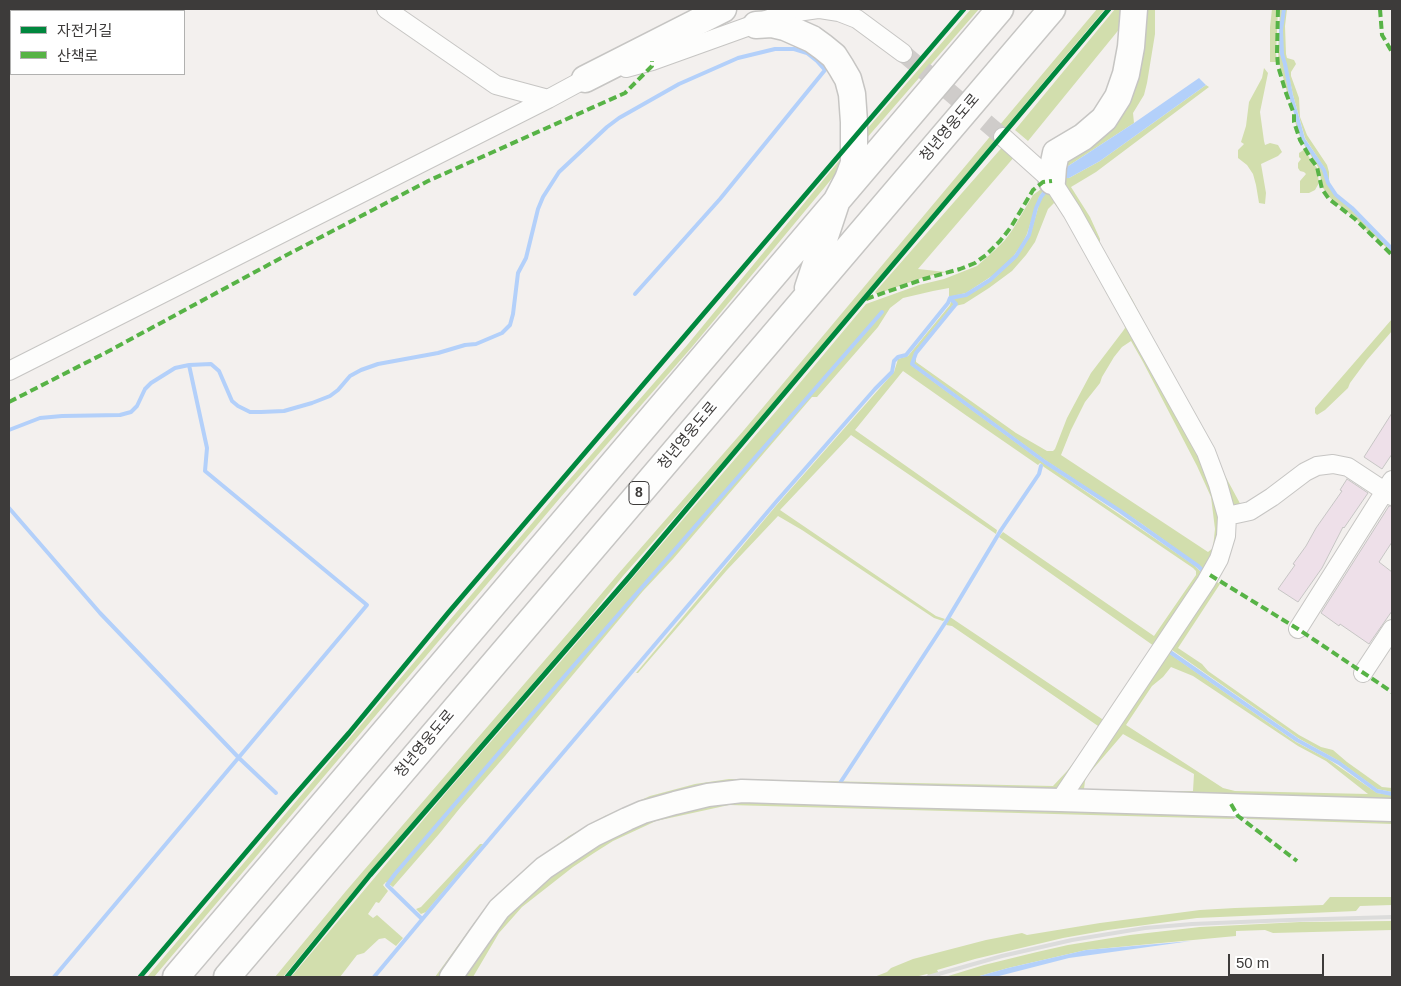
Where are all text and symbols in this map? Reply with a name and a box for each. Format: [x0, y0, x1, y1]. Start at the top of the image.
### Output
legend [10, 10, 185, 75]
text: 자전거길 [57, 22, 112, 39]
text: 산책로 [57, 47, 98, 64]
street label: 청년영웅도로 [916, 91, 984, 165]
street label: 청년영웅도로 [654, 399, 722, 473]
road number: 8 [629, 482, 649, 504]
street label: 청년영웅도로 [391, 707, 459, 781]
scale bar [1231, 944, 1327, 976]
text: 50 m [1236, 954, 1269, 971]

